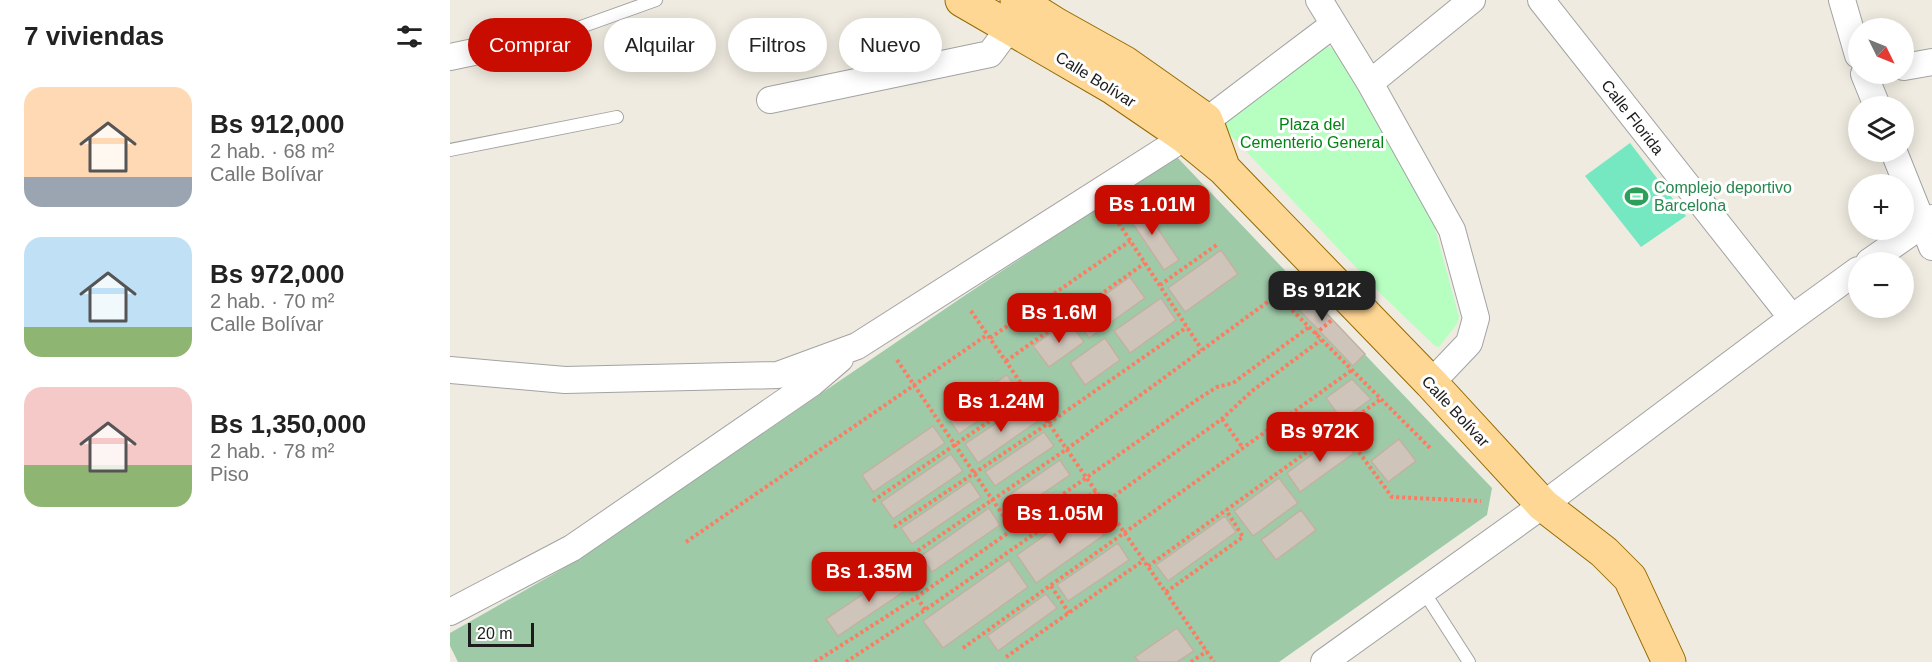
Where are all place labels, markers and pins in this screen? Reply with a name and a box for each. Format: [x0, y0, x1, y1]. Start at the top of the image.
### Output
place label: Complejo deportivo Barcelona [1654, 179, 1792, 214]
sports icon: Complejo deportivo Barcelona [1623, 183, 1649, 209]
pin: Bs 1.01M [1090, 185, 1214, 236]
pin: Bs 912K [1267, 271, 1377, 322]
pin: Bs 1.6M [1004, 293, 1114, 344]
pin: Bs 1.24M [939, 382, 1063, 433]
pin: Bs 972K [1265, 412, 1375, 463]
pin: Bs 1.05M [998, 494, 1122, 545]
pin: Bs 1.35M [807, 552, 931, 603]

